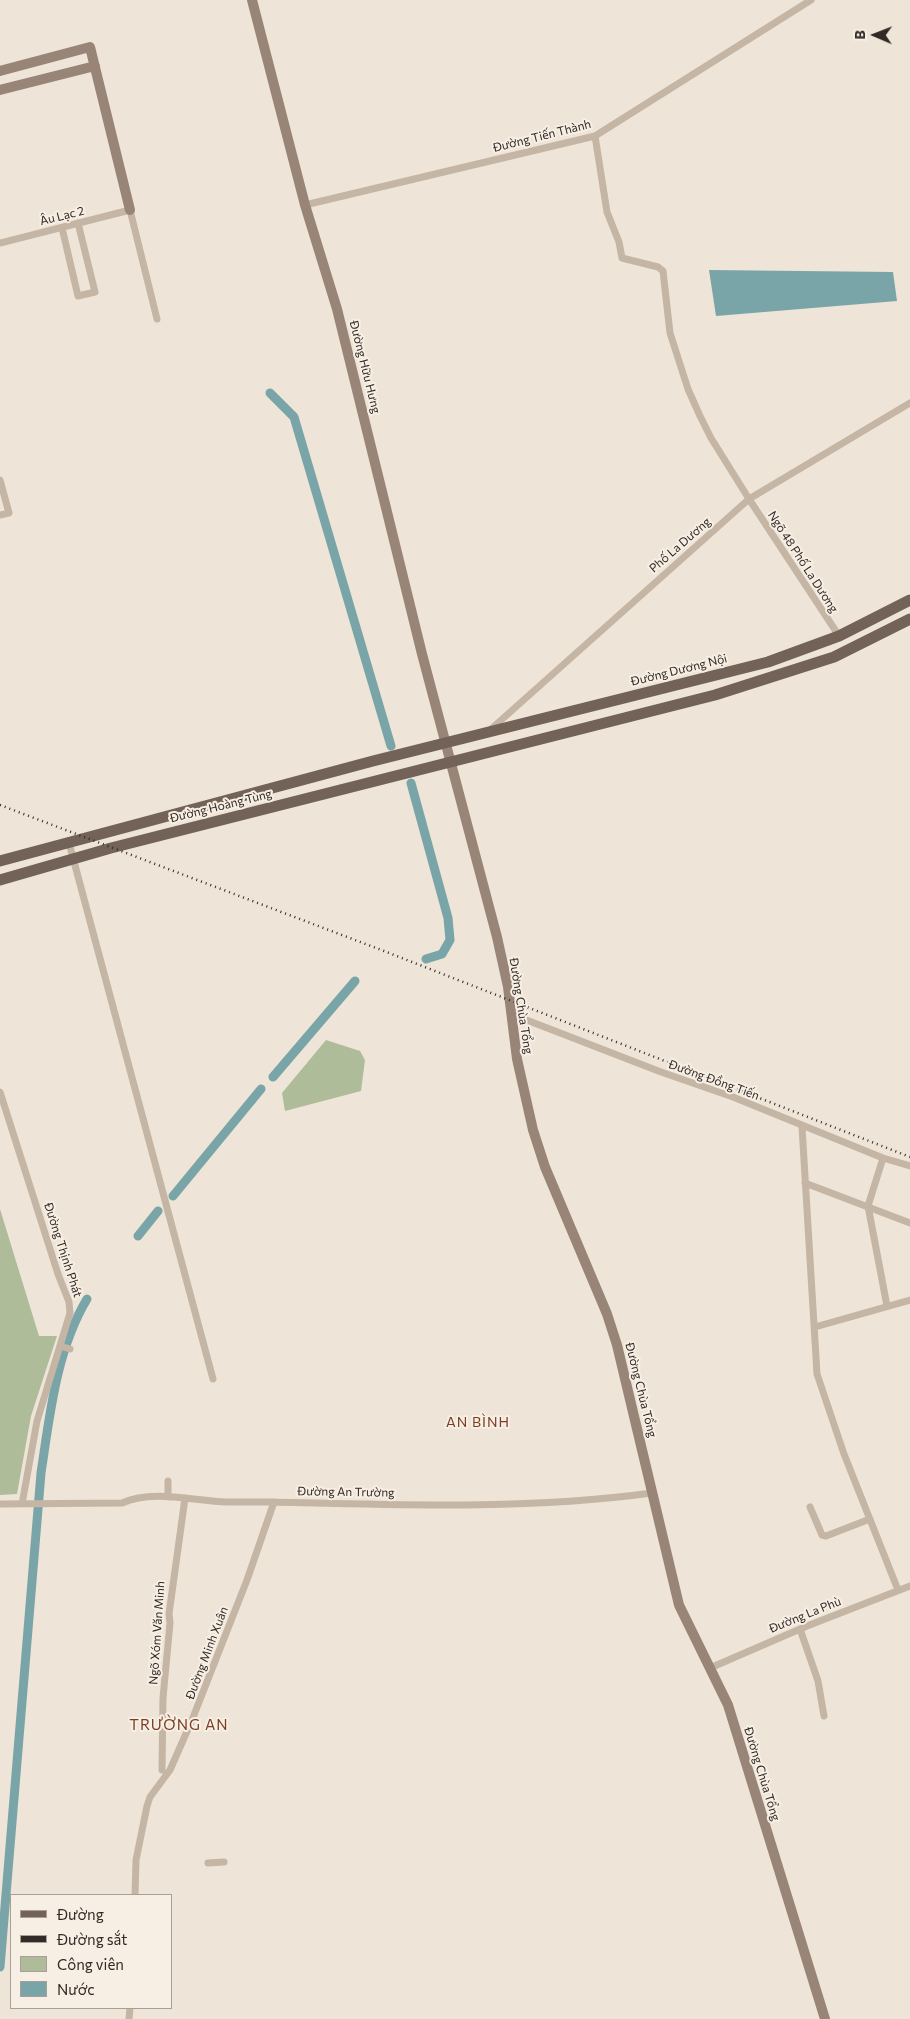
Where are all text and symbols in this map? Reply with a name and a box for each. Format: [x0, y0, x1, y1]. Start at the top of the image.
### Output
north arrow [850, 10, 900, 60]
text: B [851, 30, 868, 40]
street label: Đường Tiến Thành [491, 117, 593, 155]
street label: Âu Lạc 2 [38, 204, 86, 228]
street label: Đường Hữu Hưng [346, 319, 384, 415]
street label: Ngõ 48 Phố La Dương [765, 508, 841, 616]
street label: Phố La Dương [646, 514, 714, 576]
street label: Đường Dương Nội [629, 651, 729, 689]
street label: Đường Hoàng Tùng [169, 786, 273, 826]
street label: Đường Chùa Tổng [506, 957, 536, 1055]
street label: Đường Đồng Tiến [667, 1057, 761, 1103]
street label: Đường Thịnh Phát [41, 1201, 85, 1299]
street label: Đường Chùa Tổng [622, 1341, 660, 1439]
district label: AN BÌNH [445, 1414, 511, 1430]
street label: Đường An Trường [297, 1484, 395, 1500]
street label: Ngõ Xóm Văn Minh [146, 1581, 168, 1685]
street label: Đường La Phù [767, 1594, 843, 1636]
street label: Đường Minh Xuân [183, 1605, 231, 1701]
district label: TRƯỜNG AN [128, 1716, 230, 1734]
street label: Đường Chùa Tổng [741, 1725, 783, 1823]
legend [10, 1894, 172, 2009]
text: Đường [57, 1905, 104, 1923]
text: Đường sắt [57, 1930, 127, 1948]
text: Công viên [57, 1955, 124, 1973]
text: Nước [57, 1980, 95, 1998]

